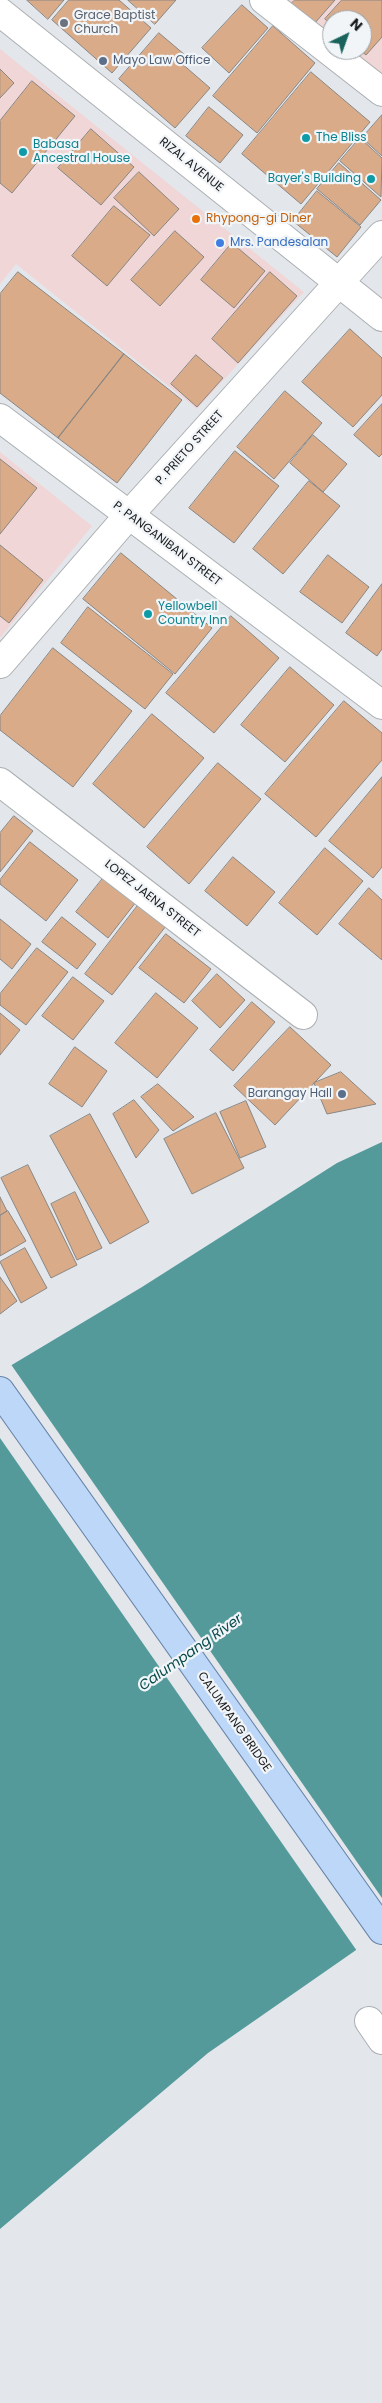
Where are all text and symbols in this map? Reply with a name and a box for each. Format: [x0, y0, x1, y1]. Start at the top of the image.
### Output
place label: Grace Baptist Church [74, 9, 155, 37]
north arrow [322, 10, 372, 60]
text: N [346, 14, 367, 36]
marker: Grace Baptist Church [58, 17, 70, 29]
place label: Mayo Law Office [113, 54, 210, 68]
marker: Mayo Law Office [97, 55, 109, 67]
place label: The Bliss [316, 131, 367, 145]
marker: The Bliss [300, 132, 312, 144]
street label: RIZAL AVENUE [156, 135, 226, 195]
place label: Babasa Ancestral House [33, 138, 130, 166]
marker: Babasa Ancestral House [17, 146, 29, 158]
place label: Bayer's Building [268, 172, 361, 186]
marker: Bayer's Building [365, 173, 377, 185]
place label: Rhypong-gi Diner [206, 212, 311, 226]
marker: Rhypong-gi Diner [190, 213, 202, 225]
place label: Mrs. Pandesalan [230, 236, 328, 250]
marker: Mrs. Pandesalan [214, 237, 226, 249]
street label: P. PRIETO STREET [153, 408, 227, 488]
street label: P. PANGANIBAN STREET [110, 499, 224, 589]
place label: Yellowbell Country Inn [158, 600, 227, 628]
marker: Yellowbell Country Inn [142, 608, 154, 620]
street label: LOPEZ JAENA STREET [101, 857, 203, 941]
place label: Barangay Hall [248, 1087, 332, 1101]
marker: Barangay Hall [336, 1088, 348, 1100]
water label: Calumpang River [136, 1611, 246, 1695]
street label: CALUMPANG BRIDGE [194, 1669, 274, 1775]

